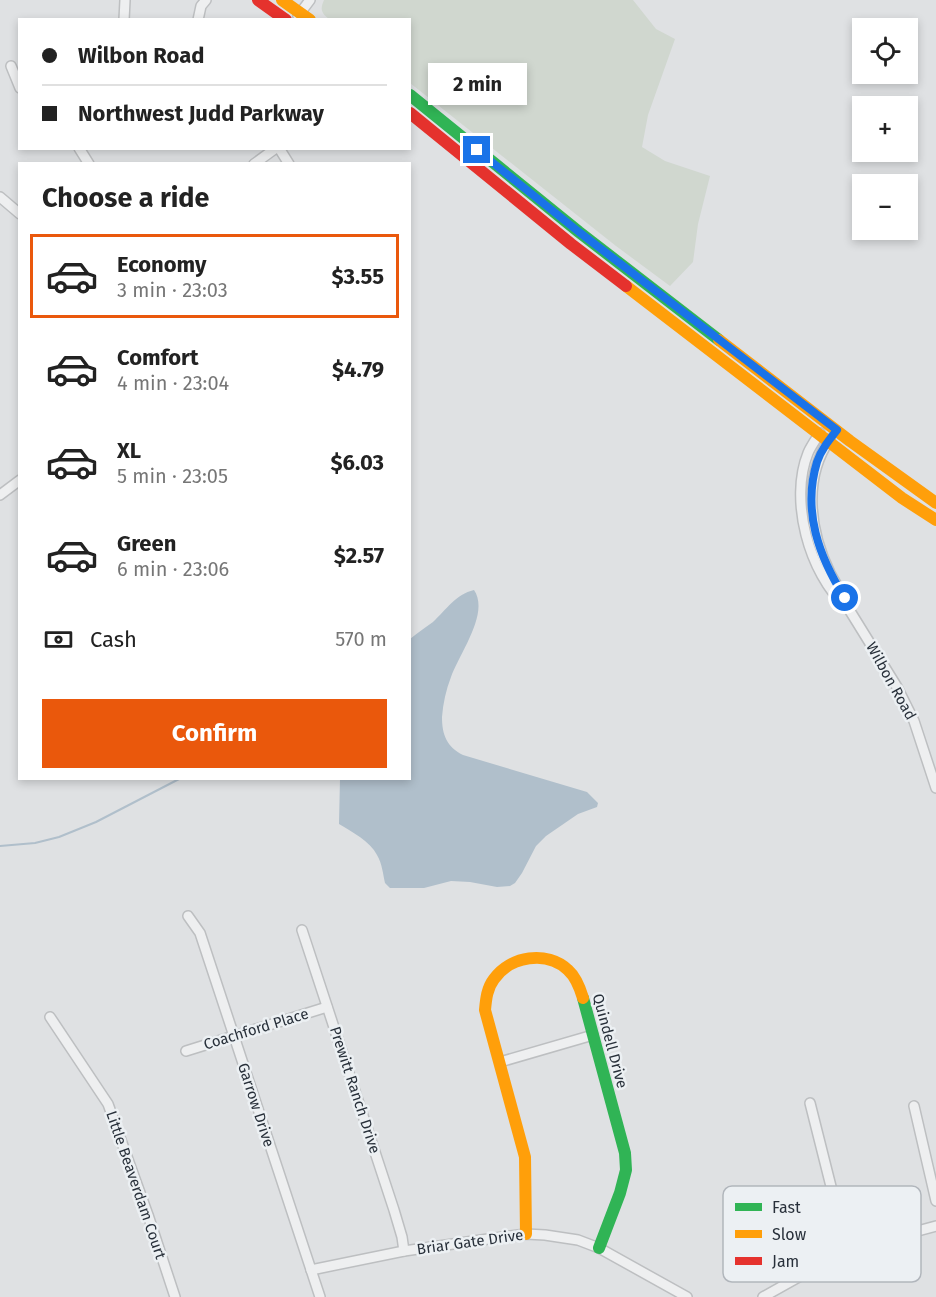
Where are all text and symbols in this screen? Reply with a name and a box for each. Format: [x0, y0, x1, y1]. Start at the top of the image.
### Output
map controls [852, 18, 918, 240]
button: locate [852, 18, 918, 84]
text: Wilbon Road [78, 42, 204, 69]
callout: 2 min [428, 63, 526, 105]
text: 2 min [453, 72, 502, 96]
button: + [852, 96, 918, 162]
text: Northwest Judd Parkway [78, 100, 324, 127]
route end [463, 136, 490, 163]
button: − [852, 174, 918, 240]
text: Choose a ride [42, 182, 209, 214]
icon: car [45, 249, 99, 303]
text: Economy [117, 251, 206, 278]
text: $3.55 [332, 263, 384, 290]
text: 3 min · 23:03 [117, 278, 228, 302]
icon: car [45, 342, 99, 396]
text: Comfort [117, 344, 198, 371]
text: $4.79 [332, 356, 384, 383]
text: 4 min · 23:04 [117, 371, 229, 395]
icon: car [45, 435, 99, 489]
text: XL [117, 437, 141, 464]
text: $6.03 [330, 449, 384, 476]
text: 5 min · 23:05 [117, 464, 228, 488]
icon: car [45, 528, 99, 582]
text: Green [117, 530, 176, 557]
text: $2.57 [334, 542, 384, 569]
text: 6 min · 23:06 [117, 557, 229, 581]
route start [831, 584, 858, 611]
icon: cash [42, 623, 75, 656]
text: Cash [90, 626, 137, 653]
text: 570 m [335, 627, 387, 651]
street label: Wilbon Road [862, 639, 920, 723]
button: Confirm [42, 699, 387, 768]
street label: Quindell Drive [589, 992, 631, 1090]
street label: Coachford Place [201, 1004, 311, 1054]
street label: Prewitt Ranch Drive [326, 1024, 384, 1156]
street label: Garrow Drive [234, 1061, 278, 1149]
street label: Little Beaverdam Court [102, 1109, 170, 1262]
legend [723, 1186, 921, 1282]
text: Fast [772, 1198, 801, 1217]
text: Slow [772, 1225, 807, 1244]
street label: Briar Gate Drive [416, 1226, 524, 1258]
text: Jam [772, 1252, 799, 1271]

